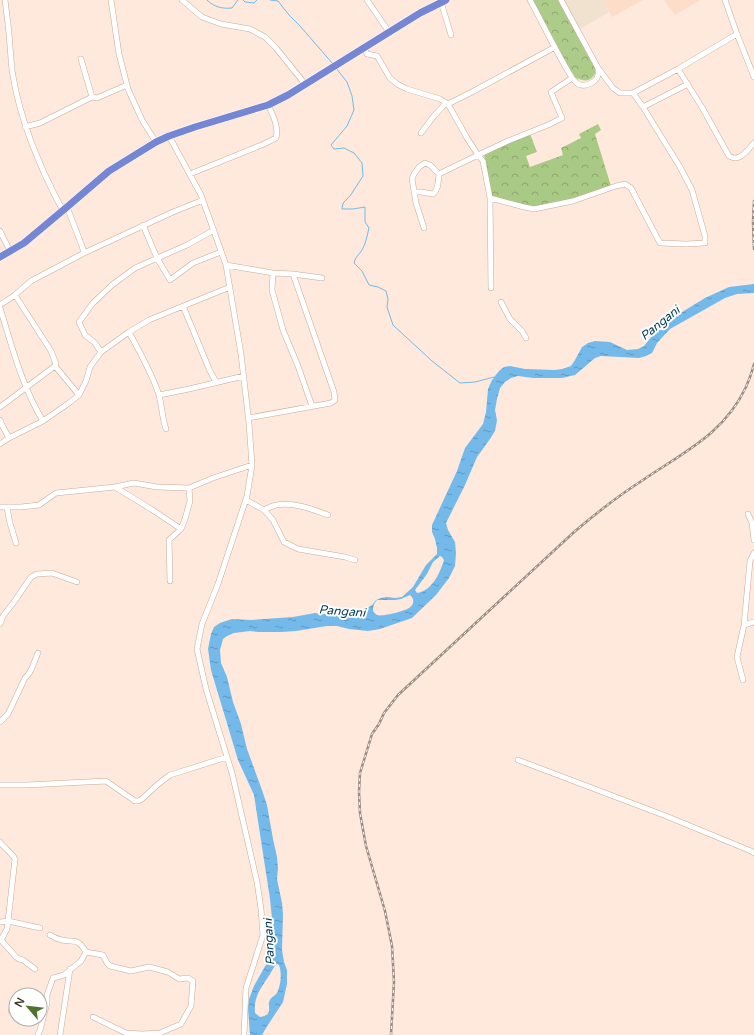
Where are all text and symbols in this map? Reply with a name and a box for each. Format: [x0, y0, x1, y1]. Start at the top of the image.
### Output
water label: Pangani [638, 302, 684, 343]
water label: Pangani [318, 602, 368, 620]
water label: Pangani [261, 916, 277, 966]
north arrow [8, 987, 48, 1027]
text: N [12, 996, 27, 1009]

